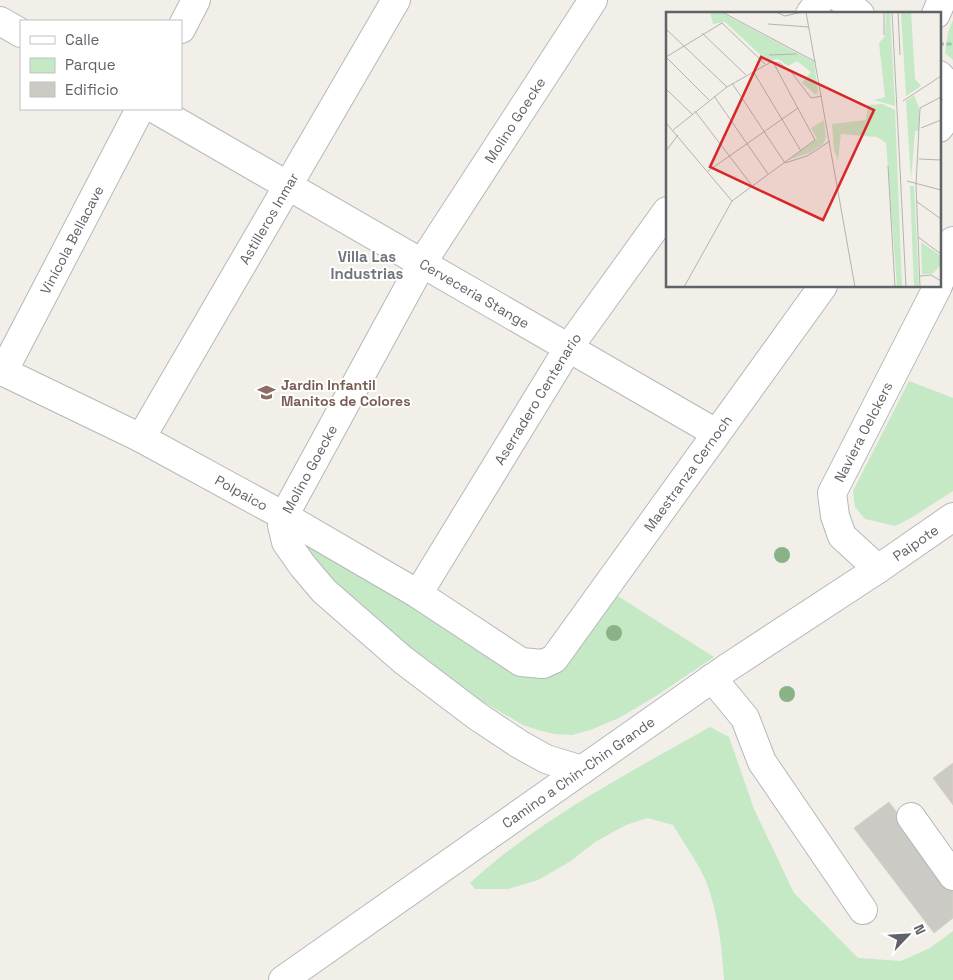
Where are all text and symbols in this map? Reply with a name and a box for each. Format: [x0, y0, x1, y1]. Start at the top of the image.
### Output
inset map [666, 12, 940, 288]
legend [20, 20, 182, 110]
text: Calle [65, 30, 100, 49]
text: Parque [65, 55, 116, 74]
street label: Molino Goecke [480, 74, 549, 166]
text: Edificio [65, 80, 119, 99]
street label: Astilleros Inmar [235, 169, 303, 268]
street label: Vinícola Bellacave [36, 182, 108, 297]
district label: Villa Las Industrias [331, 247, 404, 283]
street label: Cerveceria Stange [416, 255, 533, 332]
street label: Aserradero Centenario [490, 329, 585, 468]
place label: Jardin Infantil Manitos de Colores [281, 376, 411, 410]
street label: Naviera Oelckers [830, 379, 897, 485]
school or university icon: Jardin Infantil Manitos de Colores [257, 383, 277, 403]
street label: Maestranza Cernoch [640, 412, 736, 535]
street label: Molino Goecke [278, 421, 341, 517]
street label: Polpaico [212, 471, 271, 515]
street label: Paipote [889, 521, 942, 565]
street label: Camino a Chin-Chin Grande [498, 713, 658, 832]
north arrow [883, 910, 933, 960]
text: N [910, 921, 930, 938]

